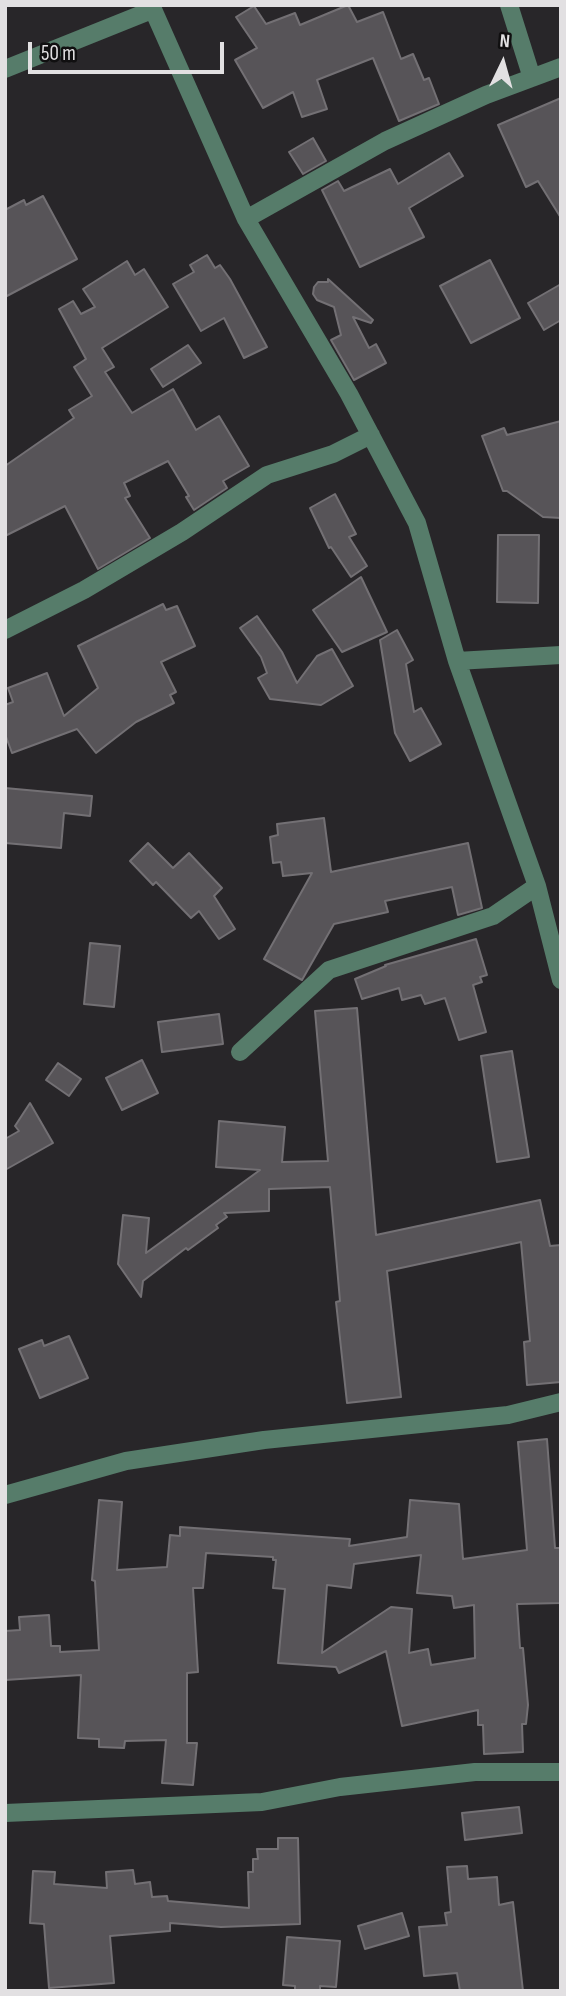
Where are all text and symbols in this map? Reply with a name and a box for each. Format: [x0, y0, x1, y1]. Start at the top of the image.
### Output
scale bar [32, 28, 228, 72]
north arrow [468, 28, 538, 98]
text: N [499, 30, 511, 53]
text: 50 m [41, 41, 76, 66]

